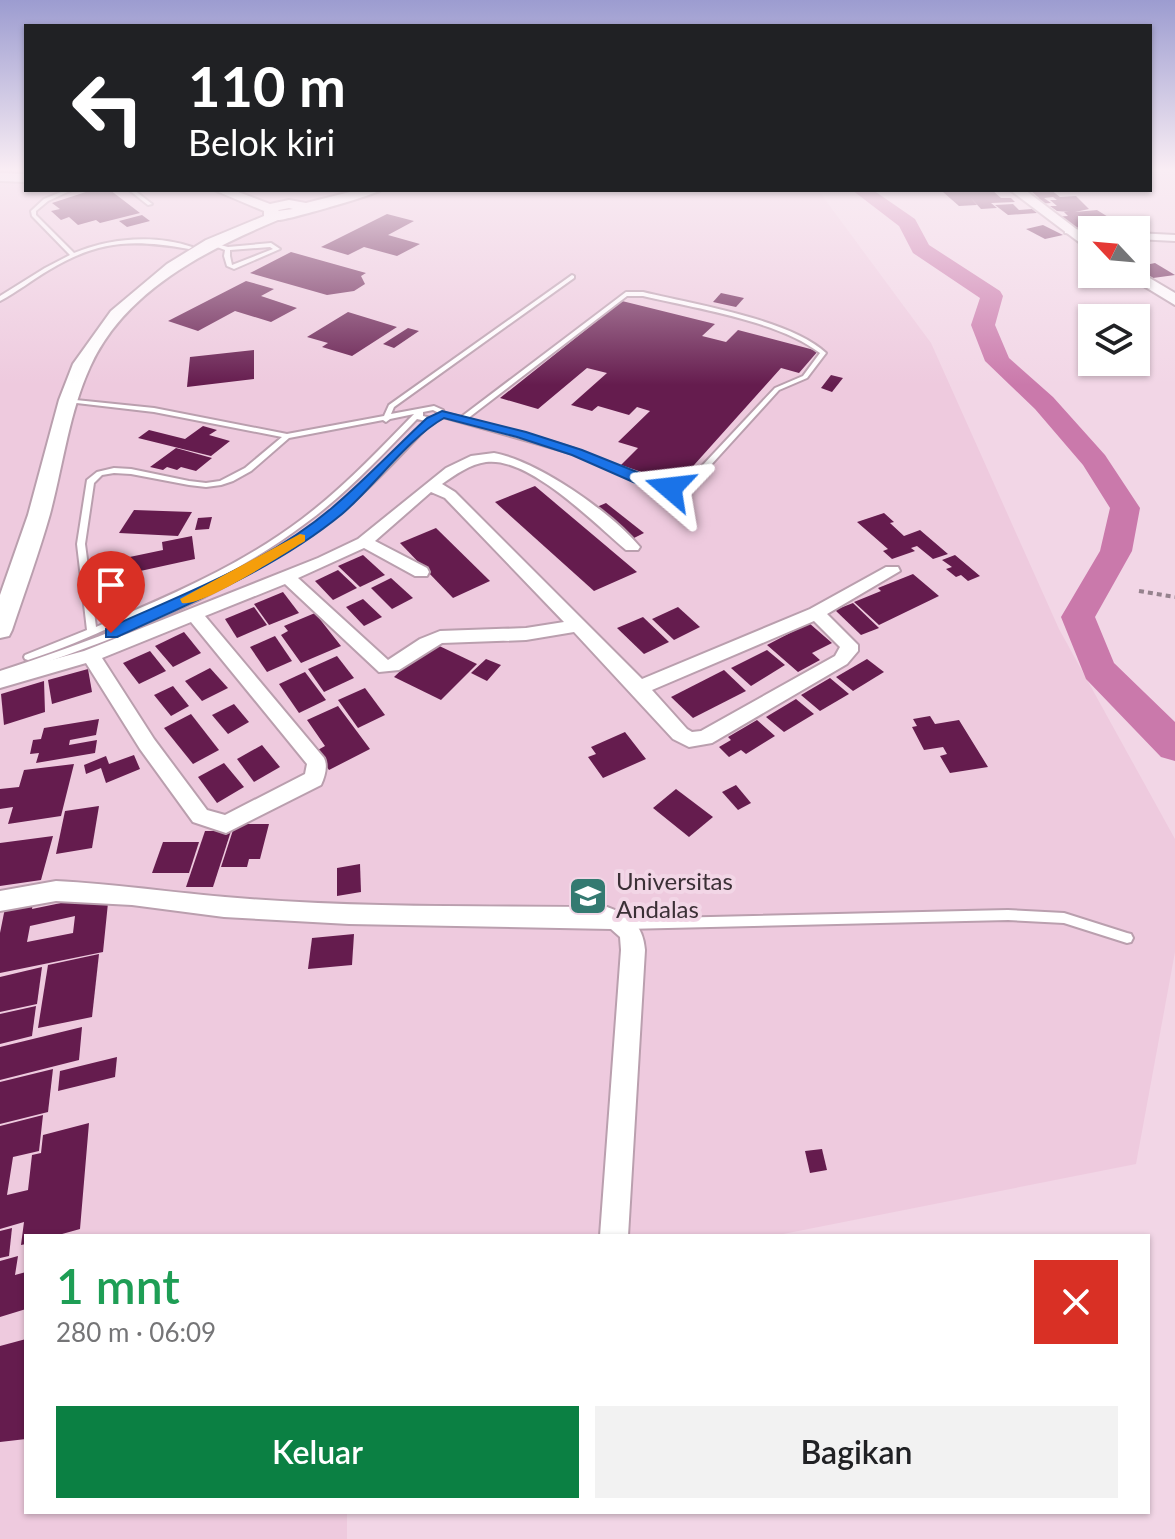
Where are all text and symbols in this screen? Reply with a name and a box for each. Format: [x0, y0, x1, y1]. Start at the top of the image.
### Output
text: 110 m [188, 52, 346, 119]
icon: left [56, 56, 160, 160]
text: Belok kiri [188, 120, 335, 164]
north arrow [1078, 216, 1150, 288]
map controls [1078, 216, 1150, 376]
button: layers [1078, 304, 1150, 376]
position arrow [628, 446, 712, 530]
pin [77, 551, 145, 633]
icon: arrive [89, 563, 133, 607]
place label: Universitas Andalas [616, 866, 733, 923]
school or university icon: Universitas Andalas [567, 875, 609, 917]
text: 1 mnt [56, 1257, 180, 1314]
button: close [1034, 1260, 1118, 1344]
text: 280 m · 06:09 [56, 1316, 216, 1348]
button: Keluar [56, 1406, 579, 1498]
button: Bagikan [595, 1406, 1118, 1498]

